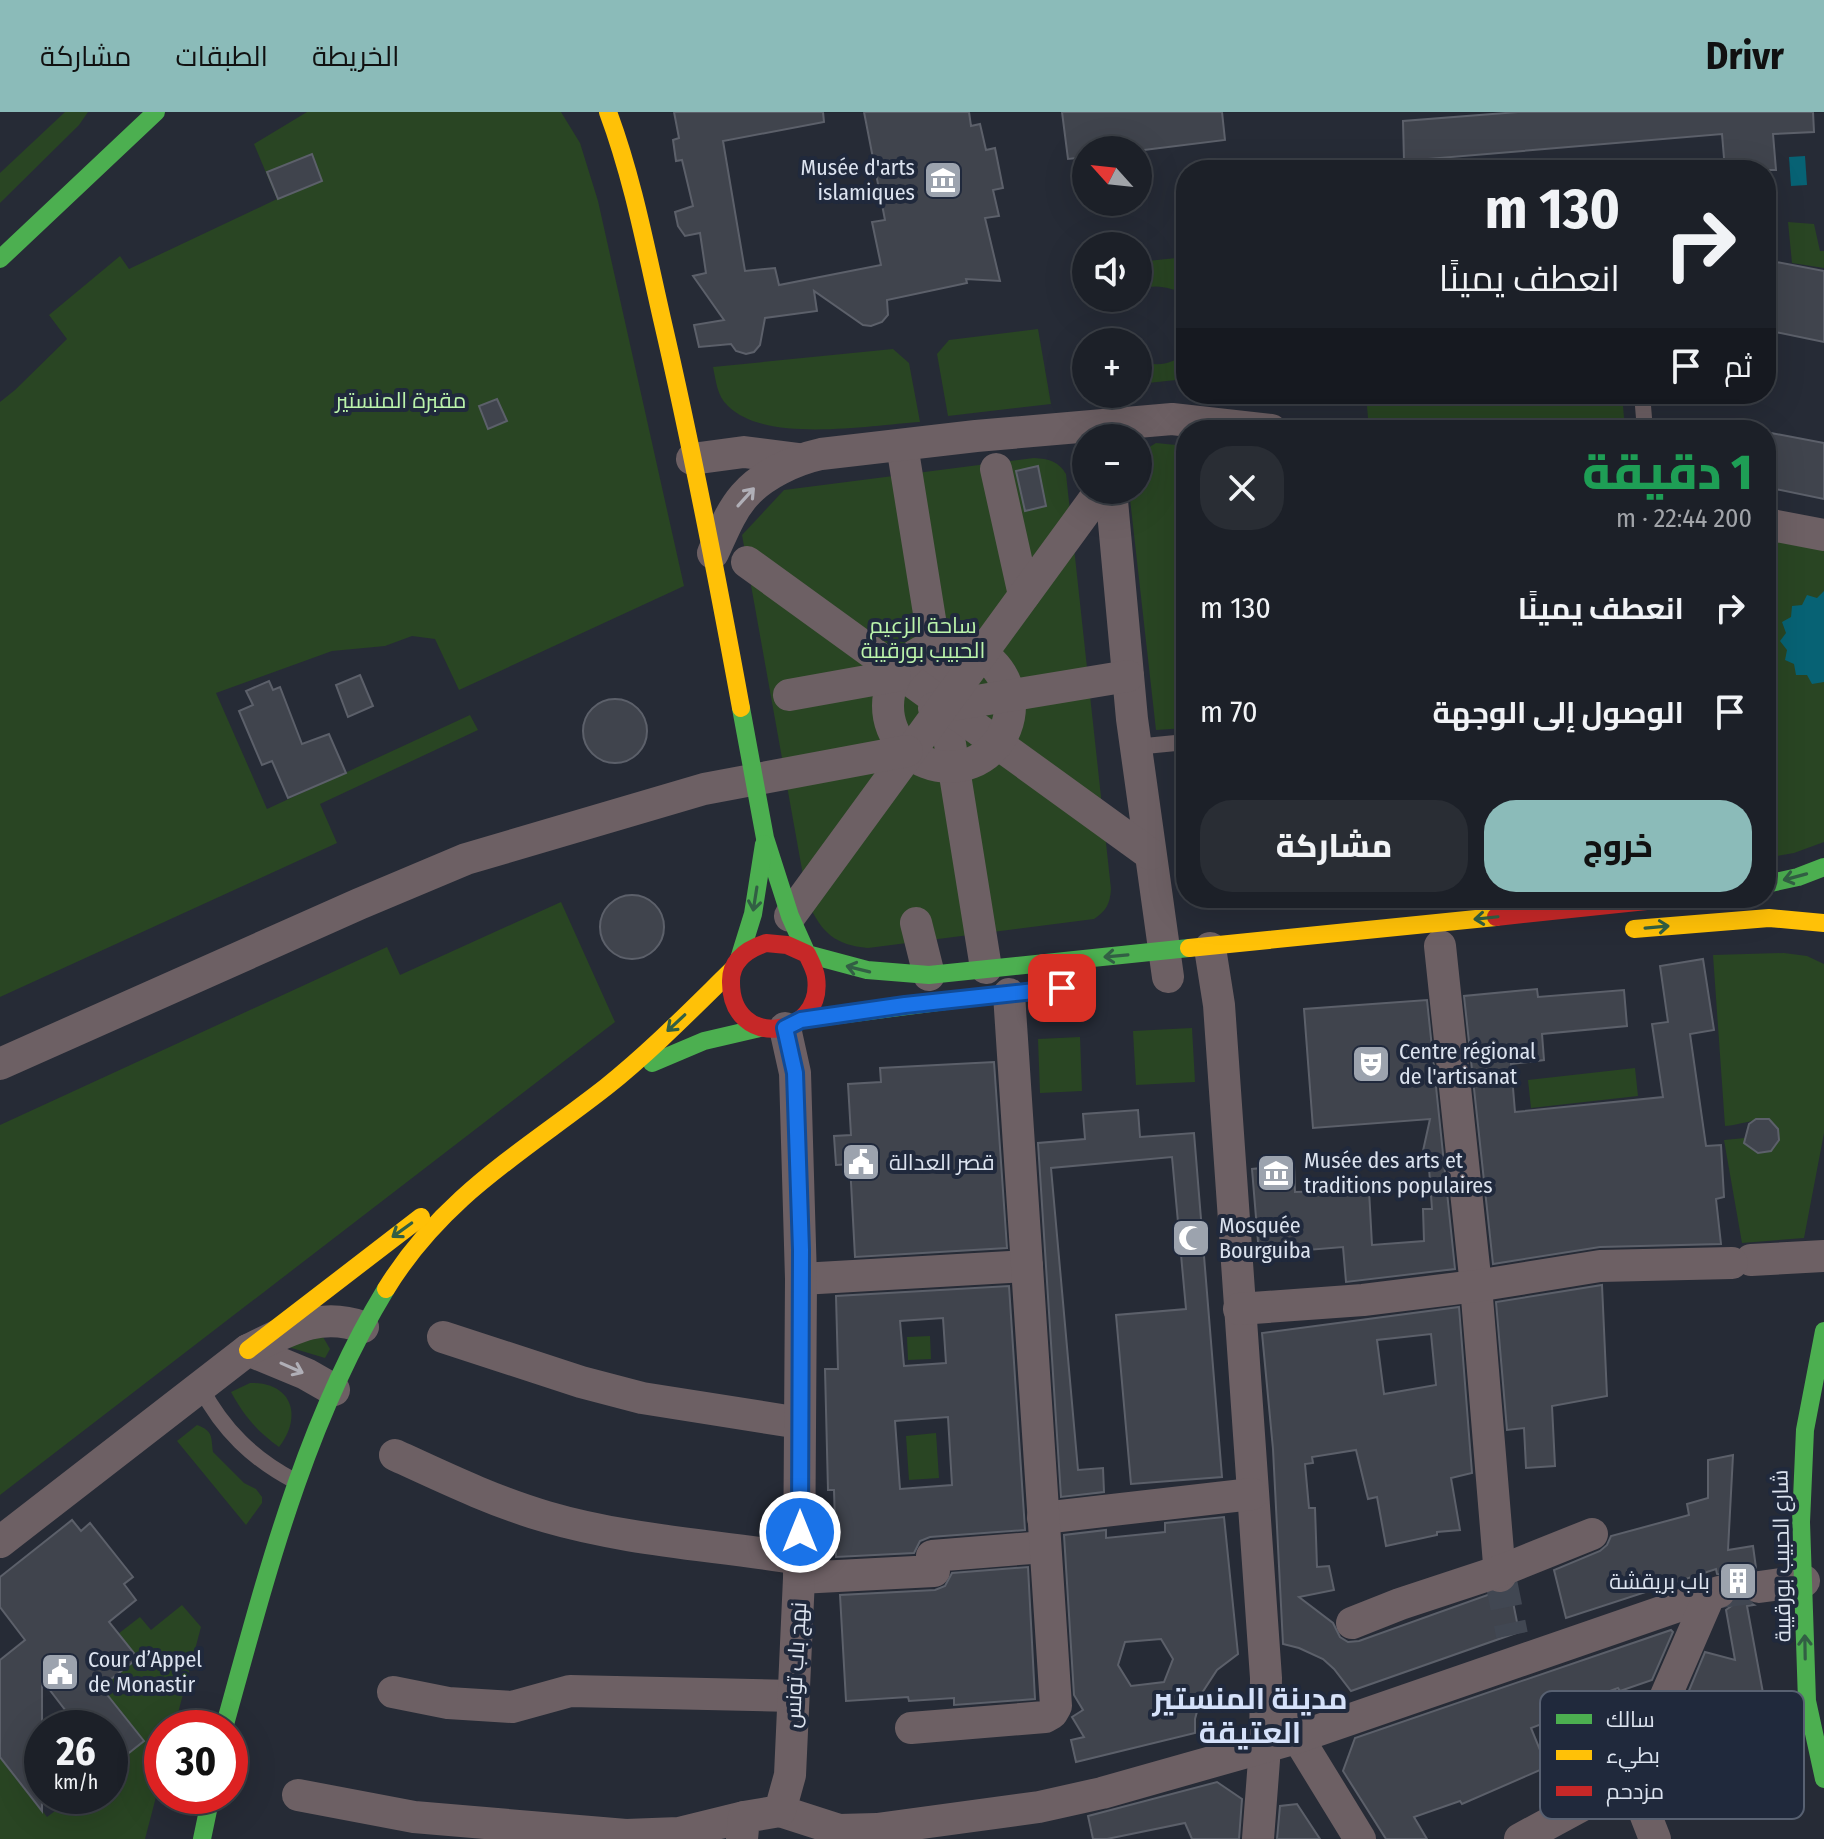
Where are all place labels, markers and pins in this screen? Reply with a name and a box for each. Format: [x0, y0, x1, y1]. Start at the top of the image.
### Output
place label: Musée d'arts islamiques [801, 154, 915, 206]
museum icon: Musée d'arts islamiques [922, 159, 964, 201]
pin [1028, 954, 1096, 1022]
place label: Centre régional de l'artisanat [1399, 1038, 1536, 1090]
theatre icon: Centre régional de l'artisanat [1350, 1043, 1392, 1085]
public building icon: قصر العدالة [840, 1141, 882, 1183]
place label: Musée des arts et traditions populaires [1304, 1147, 1493, 1199]
place label: قصر العدالة [889, 1149, 995, 1176]
museum icon: Musée des arts et traditions populaires [1255, 1152, 1297, 1194]
place label: Mosquée Bourguiba [1219, 1212, 1311, 1264]
mosque icon: Mosquée Bourguiba [1170, 1217, 1212, 1259]
building icon: باب بريقشة [1717, 1560, 1759, 1602]
place label: باب بريقشة [1609, 1568, 1710, 1595]
place label: Cour d’Appel de Monastir [88, 1646, 202, 1698]
public building icon: Cour d’Appel de Monastir [39, 1651, 81, 1693]

